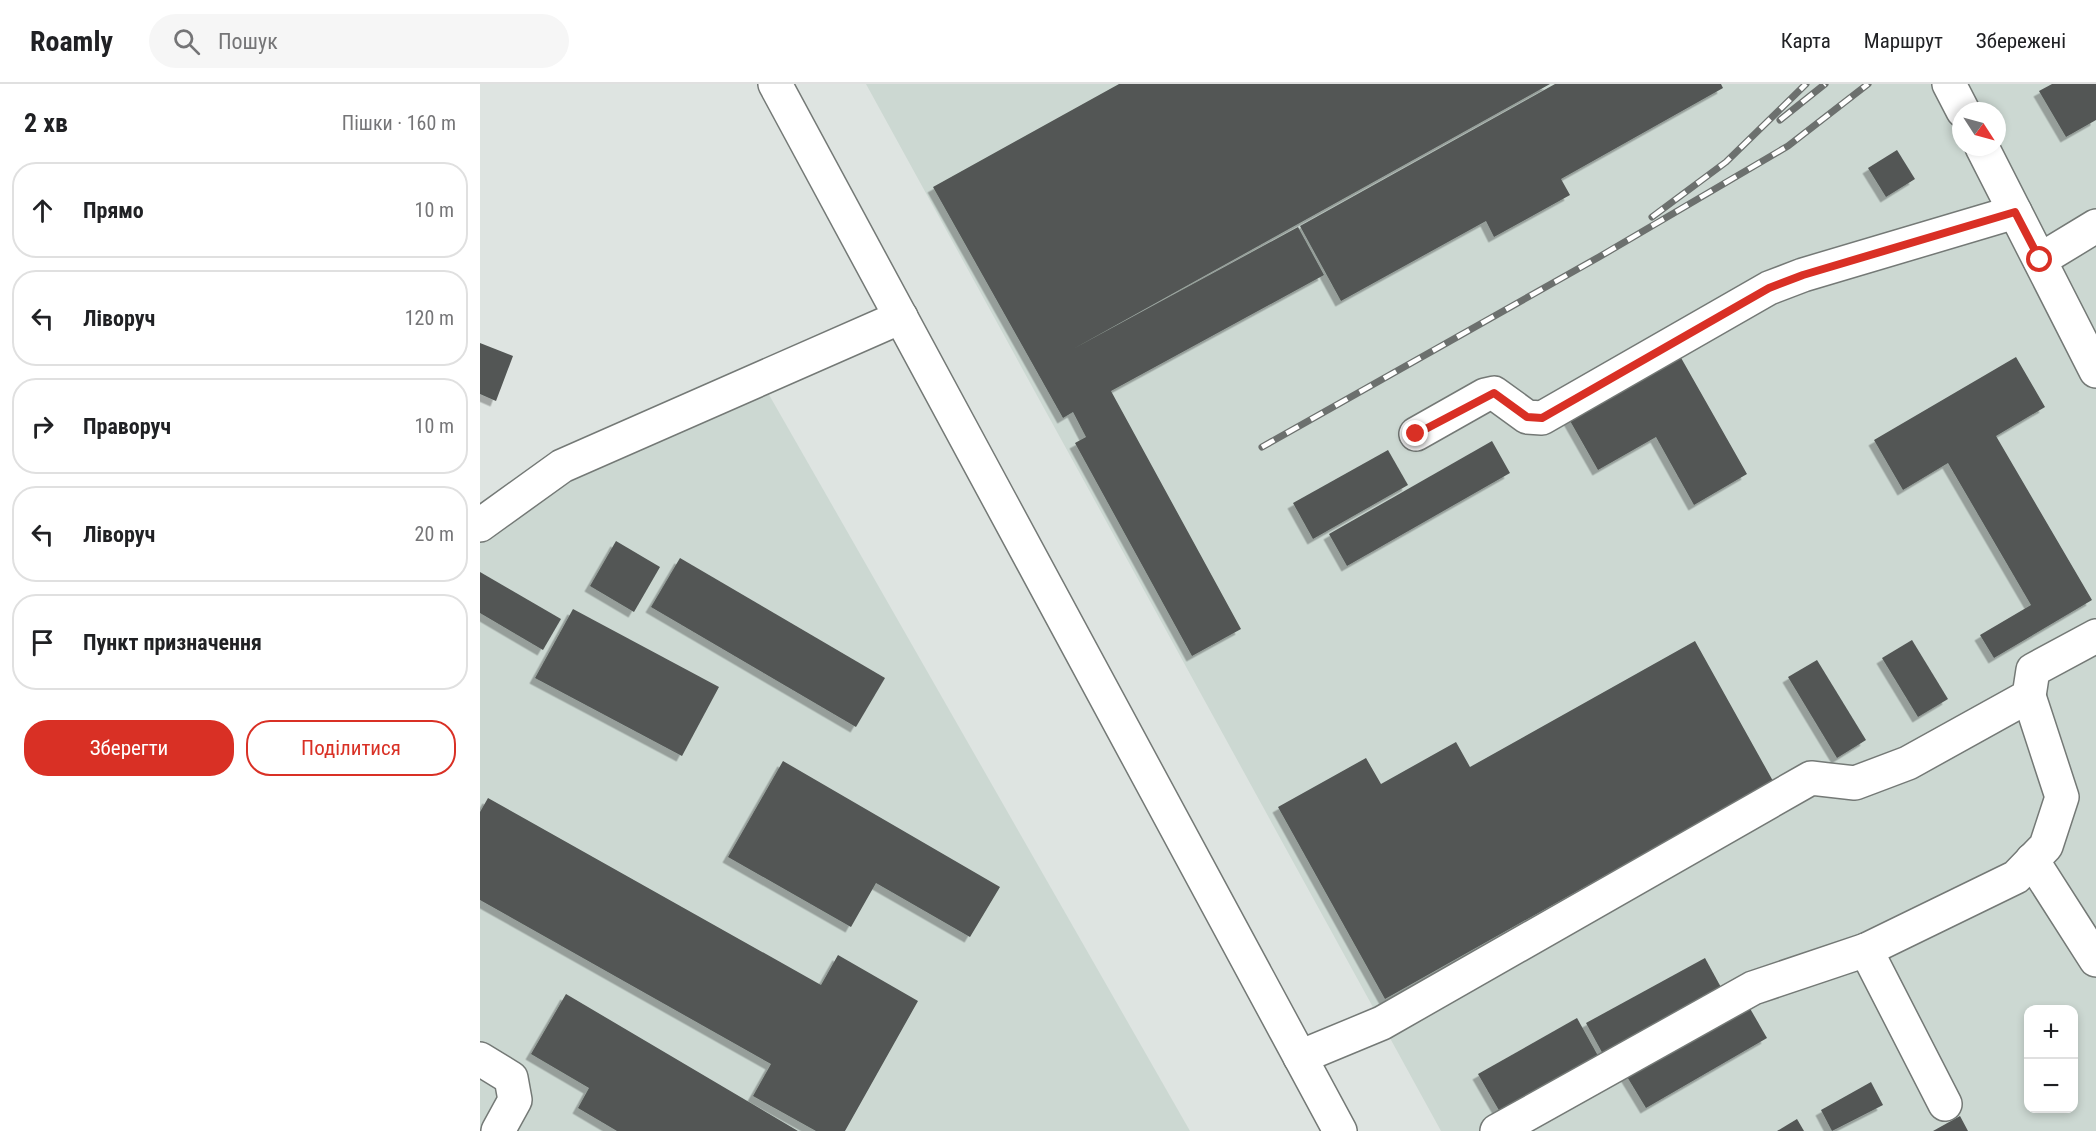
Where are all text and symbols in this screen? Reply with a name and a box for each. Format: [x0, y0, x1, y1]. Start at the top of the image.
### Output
search box [149, 14, 569, 68]
text: Roamly [30, 25, 113, 58]
icon: search [170, 25, 203, 58]
text: Пошук [218, 29, 278, 54]
text: Карта [1781, 29, 1831, 53]
text: Маршрут [1864, 29, 1943, 53]
text: Збережені [1976, 29, 2066, 53]
north arrow [1952, 102, 2006, 156]
text: 2 хв [24, 108, 68, 138]
text: Пішки · 160 m [342, 111, 456, 135]
icon: ahead [26, 194, 59, 227]
text: Прямо [83, 198, 144, 223]
text: 10 m [415, 198, 454, 222]
route start [2026, 246, 2052, 272]
icon: left [26, 302, 59, 335]
text: Ліворуч [83, 306, 155, 331]
text: 120 m [405, 306, 454, 330]
icon: right [26, 410, 59, 443]
text: Праворуч [83, 414, 171, 439]
text: 10 m [415, 414, 454, 438]
route end [1402, 420, 1428, 446]
icon: left [26, 518, 59, 551]
text: Ліворуч [83, 522, 155, 547]
text: 20 m [415, 522, 454, 546]
icon: arrive [26, 626, 59, 659]
text: Пункт призначення [83, 630, 262, 655]
button: Зберегти [24, 720, 234, 776]
button: Поділитися [246, 720, 456, 776]
map controls [2024, 1005, 2078, 1113]
button: + [2024, 1005, 2078, 1059]
button: − [2024, 1059, 2078, 1113]

